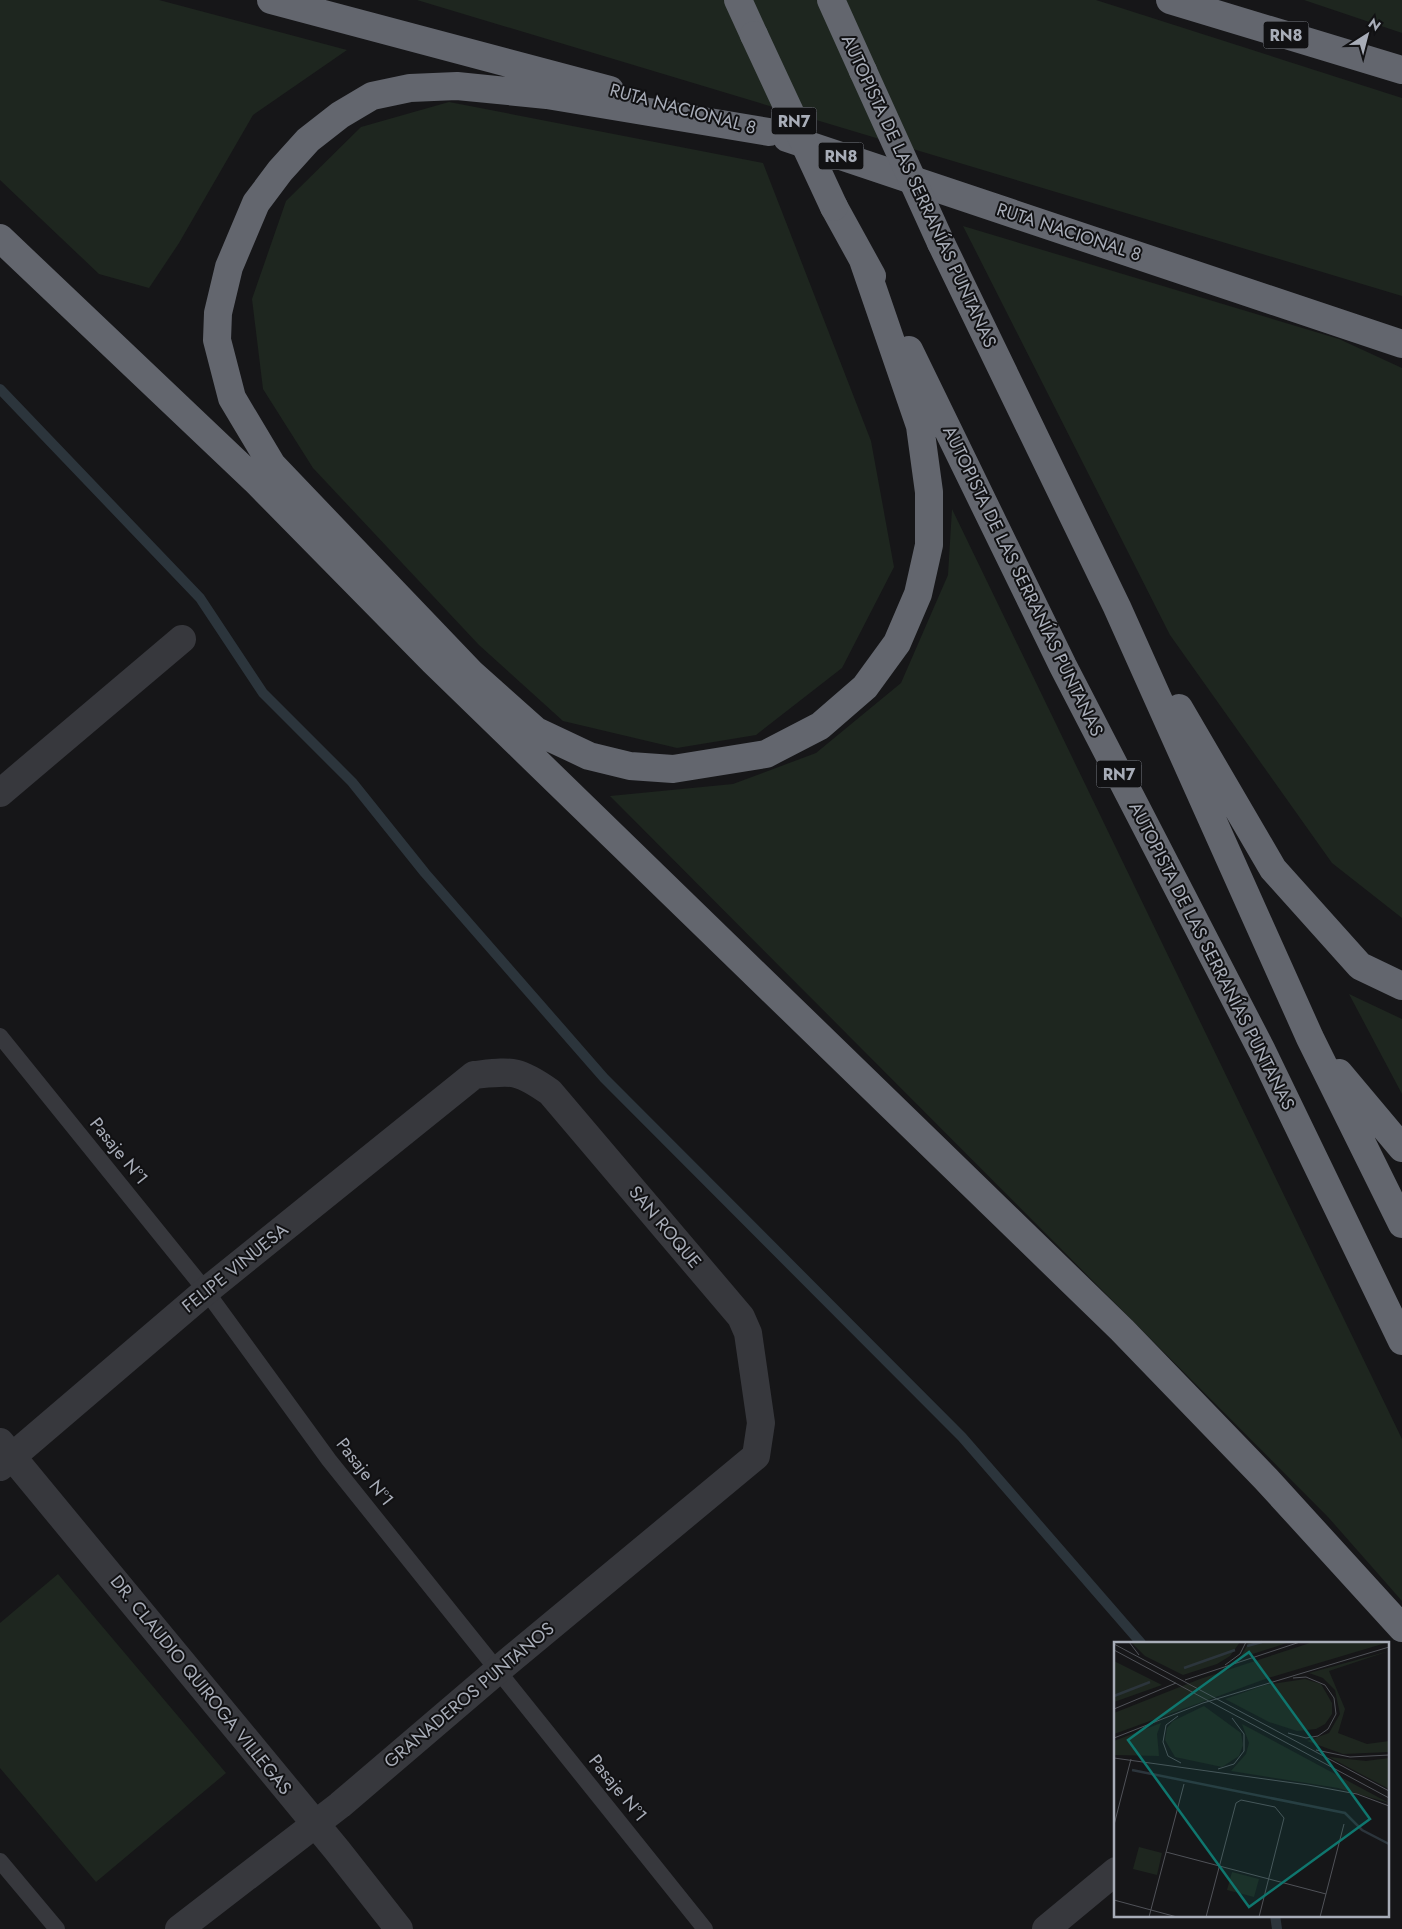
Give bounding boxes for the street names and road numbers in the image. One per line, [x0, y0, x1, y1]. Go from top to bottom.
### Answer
road number: RN8 [1264, 22, 1308, 48]
street label: AUTOPISTA DE LAS SERRANÍAS PUNTANAS [835, 30, 1003, 352]
street label: RUTA NACIONAL 8 [607, 77, 759, 141]
road number: RN7 [772, 108, 816, 134]
road number: RN8 [818, 142, 864, 170]
street label: RUTA NACIONAL 8 [993, 196, 1145, 268]
street label: AUTOPISTA DE LAS SERRANÍAS PUNTANAS [936, 421, 1110, 741]
road number: RN7 [1096, 761, 1142, 788]
street label: AUTOPISTA DE LAS SERRANÍAS PUNTANAS [1123, 797, 1301, 1115]
street label: Pasaje Nº1 [84, 1112, 154, 1190]
street label: SAN ROQUE [623, 1180, 707, 1274]
street label: FELIPE VINUESA [176, 1217, 294, 1319]
street label: Pasaje Nº1 [330, 1432, 400, 1512]
street label: DR. CLAUDIO QUIROGA VILLEGAS [104, 1570, 298, 1801]
street label: GRANADEROS PUNTANOS [378, 1616, 560, 1774]
street label: Pasaje Nº1 [583, 1749, 653, 1827]

